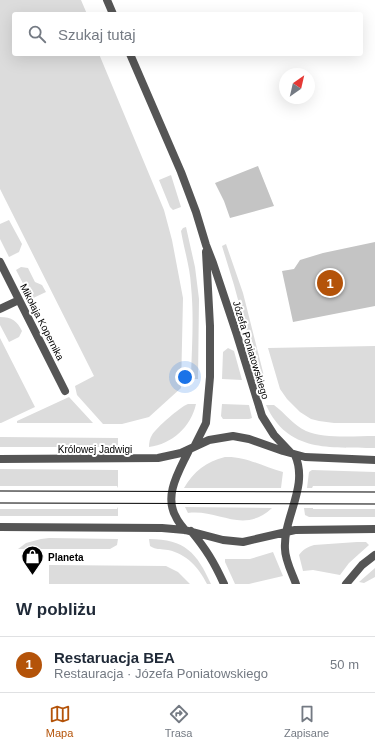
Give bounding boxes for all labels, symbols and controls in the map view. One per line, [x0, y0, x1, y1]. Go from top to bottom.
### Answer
search box [12, 12, 363, 56]
icon: search [26, 23, 48, 45]
text: Szukaj tutaj [58, 26, 136, 43]
north arrow [279, 68, 315, 104]
pin: 1 [317, 268, 343, 298]
street label: Mikołaja Kopernika [18, 282, 66, 363]
street label: Józefa Poniatowskiego [231, 299, 271, 401]
your location [175, 367, 195, 387]
street label: Królowej Jadwigi [58, 444, 132, 455]
shop icon: Planeta [20, 544, 46, 577]
place label: Planeta [48, 552, 84, 563]
text: W pobliżu [16, 600, 96, 619]
text: Restaruacja BEA [54, 649, 175, 666]
text: 1 [25, 657, 33, 672]
text: 50 m [330, 657, 359, 672]
text: Restauracja · Józefa Poniatowskiego [54, 666, 268, 681]
tab: Mapa [46, 703, 73, 739]
tab: Trasa [165, 703, 192, 739]
tab: Zapisane [284, 703, 329, 739]

